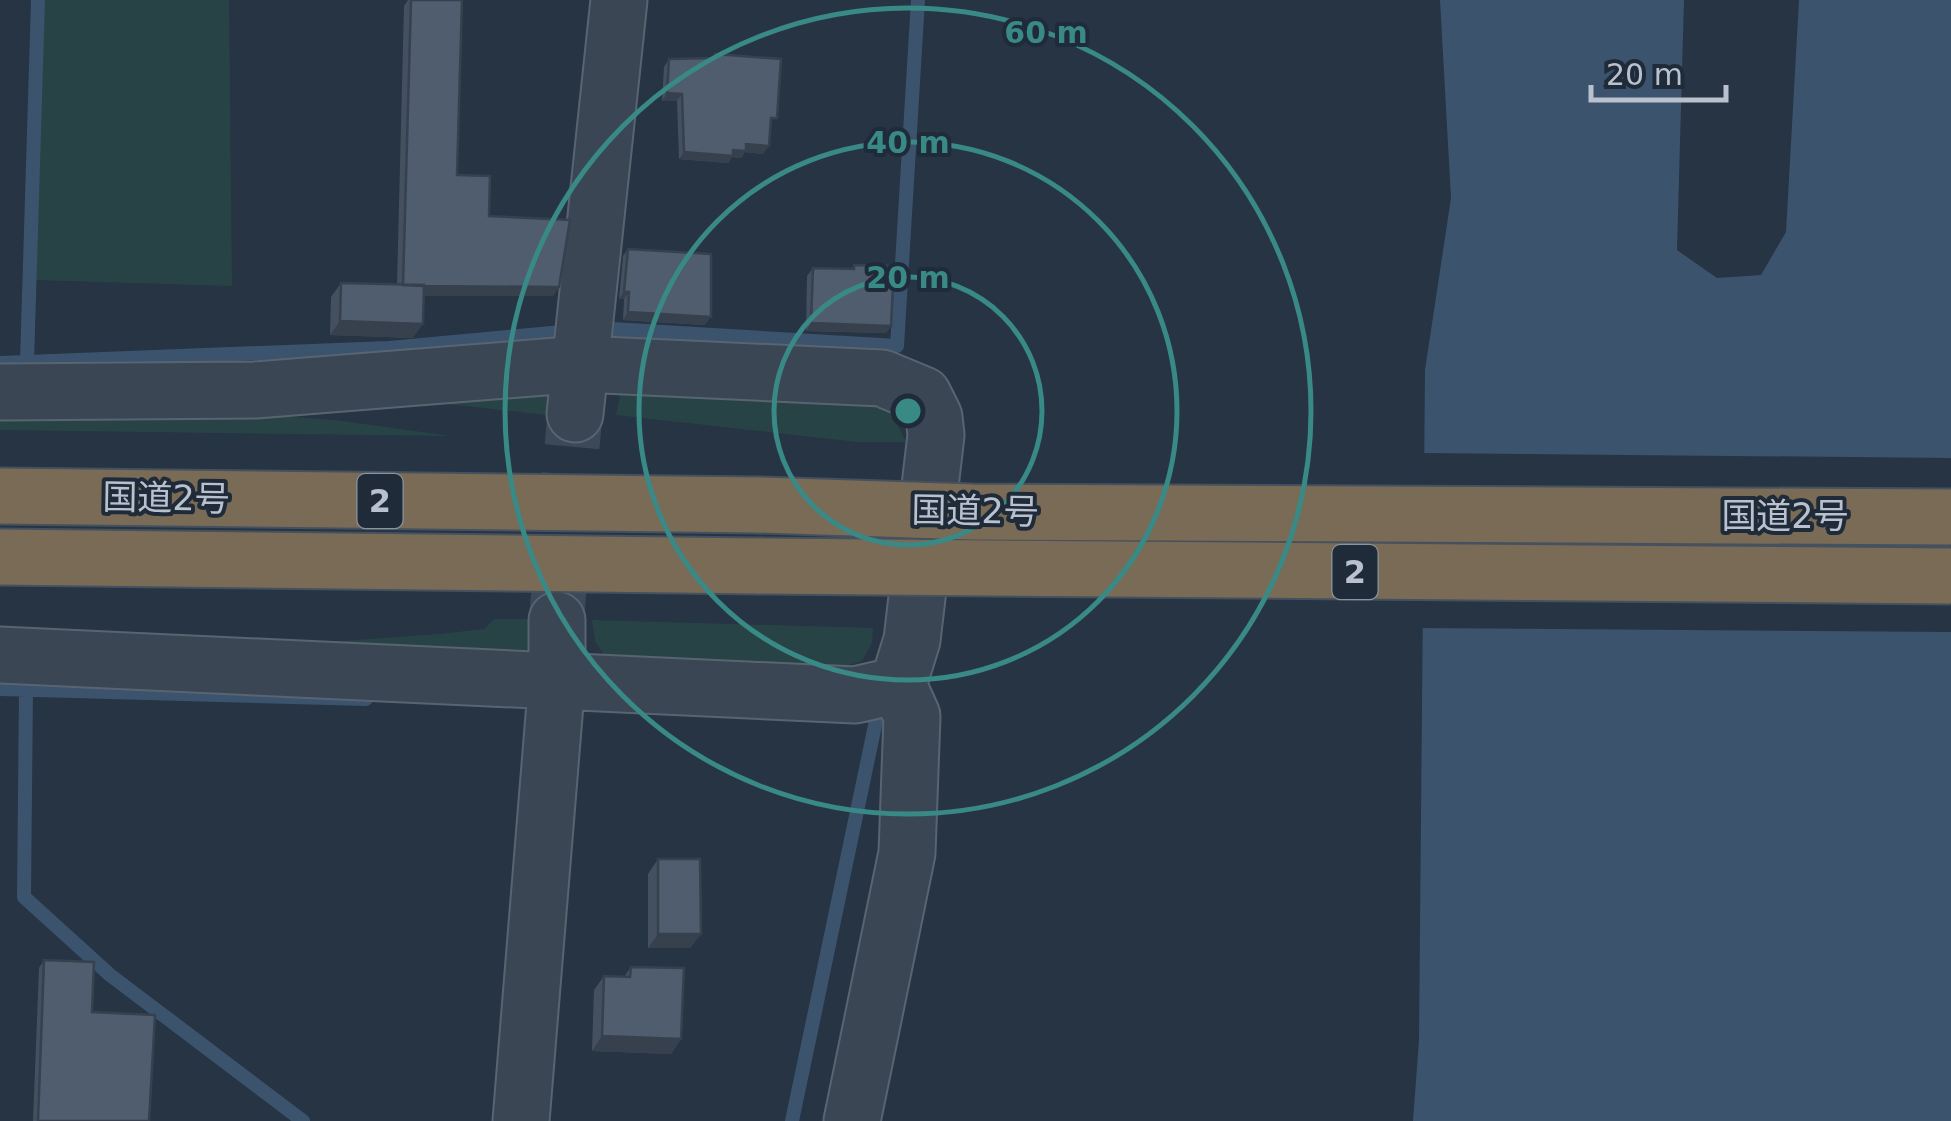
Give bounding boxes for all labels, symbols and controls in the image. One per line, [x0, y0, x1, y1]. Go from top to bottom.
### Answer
text: 60 m [1004, 15, 1088, 50]
scale bar [1591, 40, 1726, 102]
text: 20 m [1606, 57, 1683, 92]
text: 40 m [866, 125, 950, 160]
text: 20 m [866, 260, 950, 295]
centre of rings [890, 393, 926, 429]
road number: 2 [358, 474, 402, 528]
street label: 国道2号 [102, 477, 230, 519]
street label: 国道2号 [911, 490, 1039, 532]
street label: 国道2号 [1721, 496, 1849, 536]
road number: 2 [1332, 545, 1378, 599]

